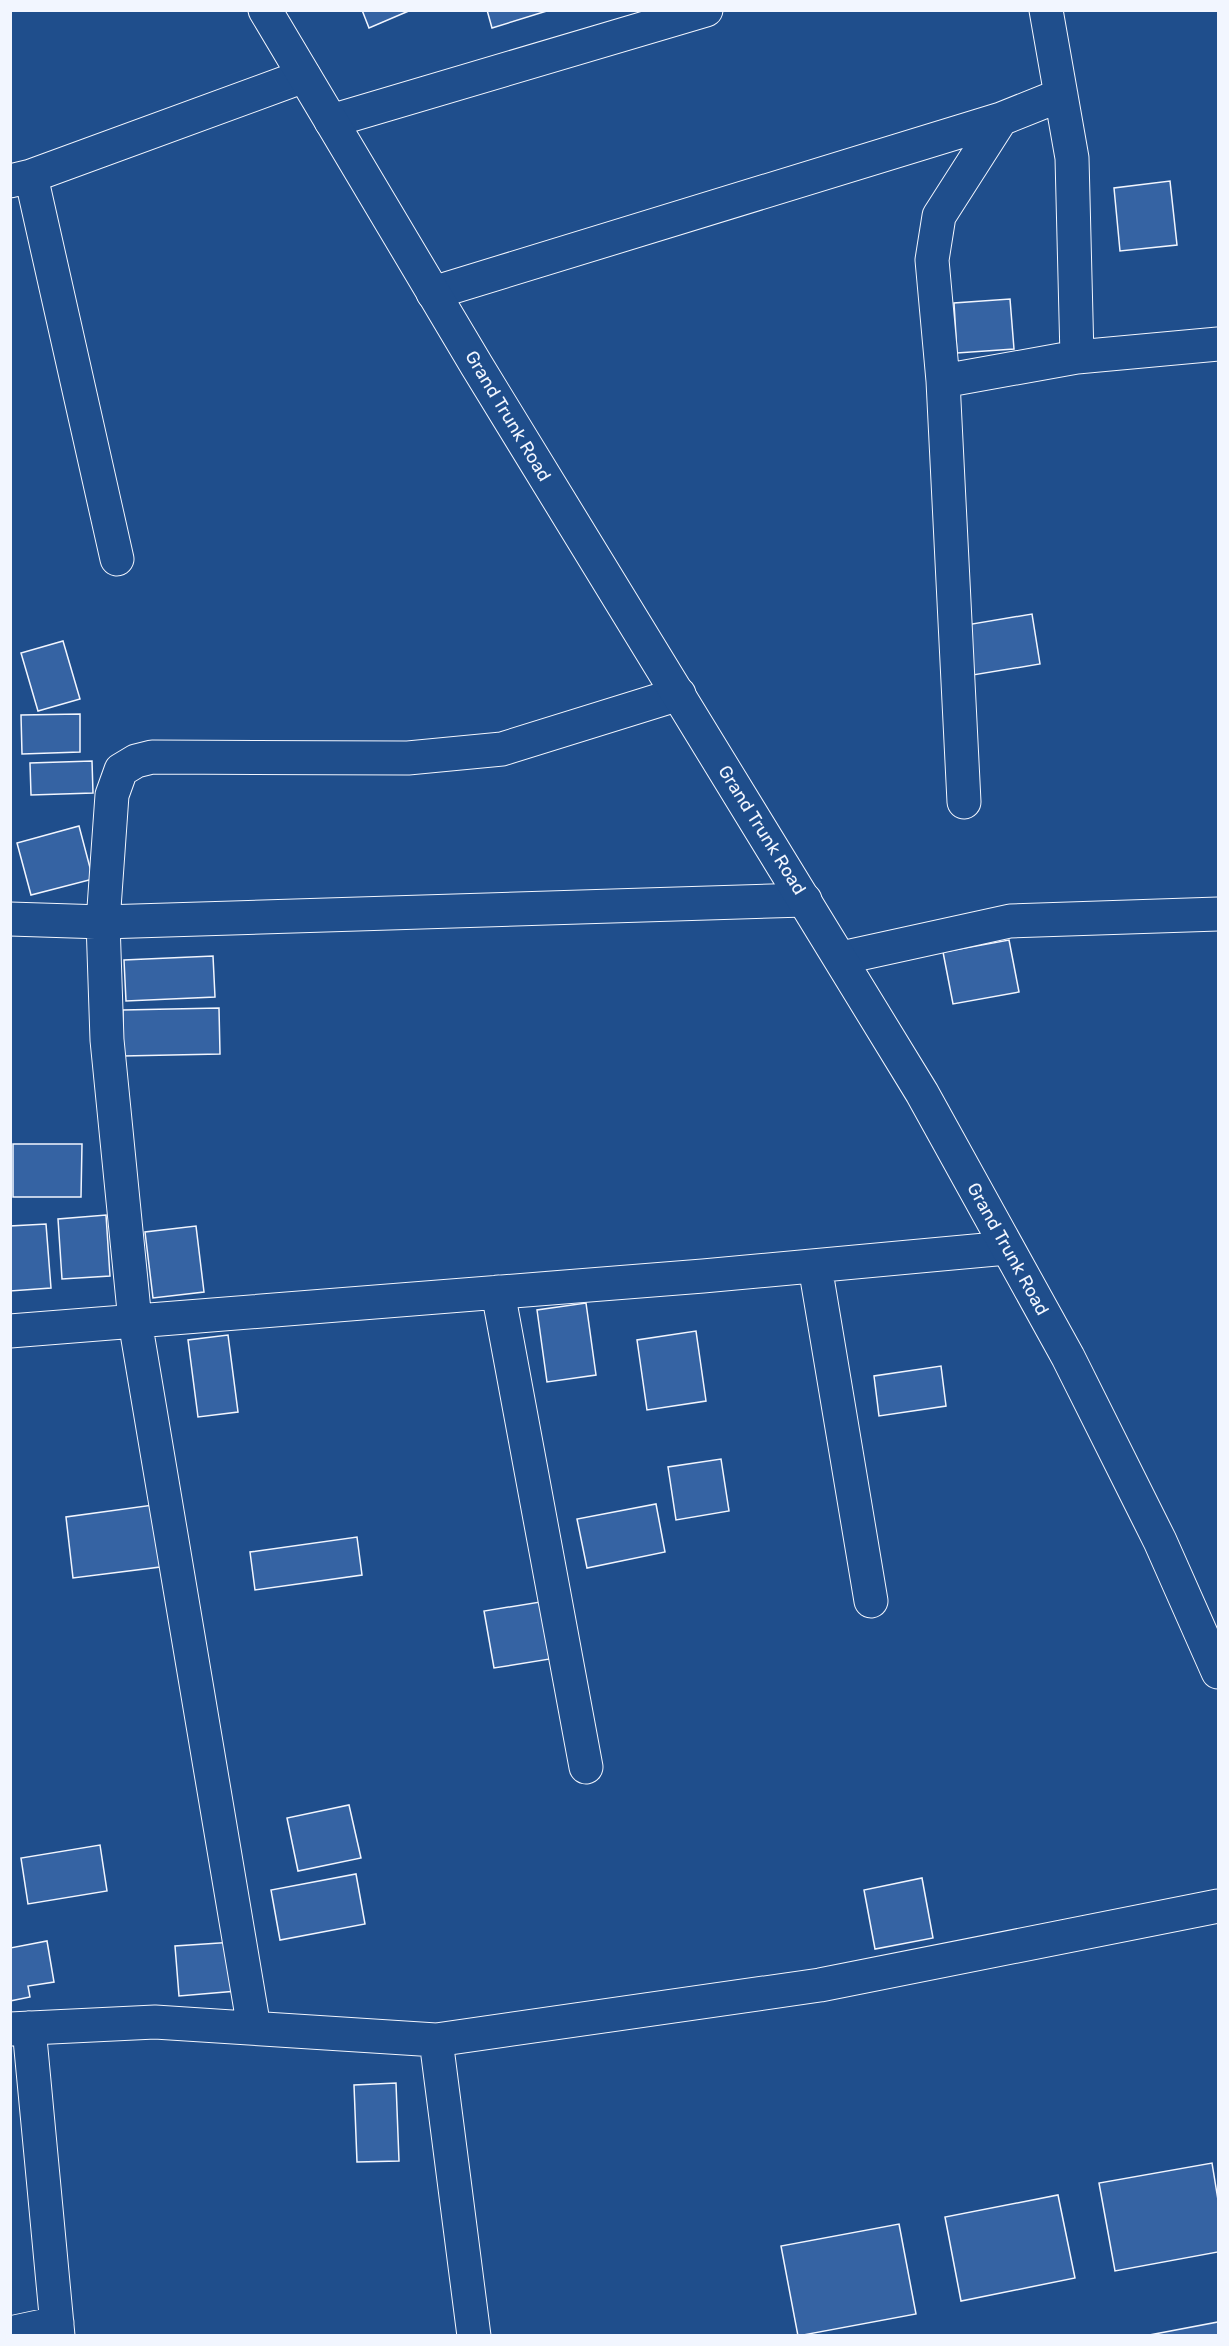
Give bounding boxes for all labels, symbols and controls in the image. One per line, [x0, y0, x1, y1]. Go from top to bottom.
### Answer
street label: Grand Trunk Road [460, 347, 556, 485]
street label: Grand Trunk Road [713, 761, 811, 899]
street label: Grand Trunk Road [962, 1179, 1054, 1319]

